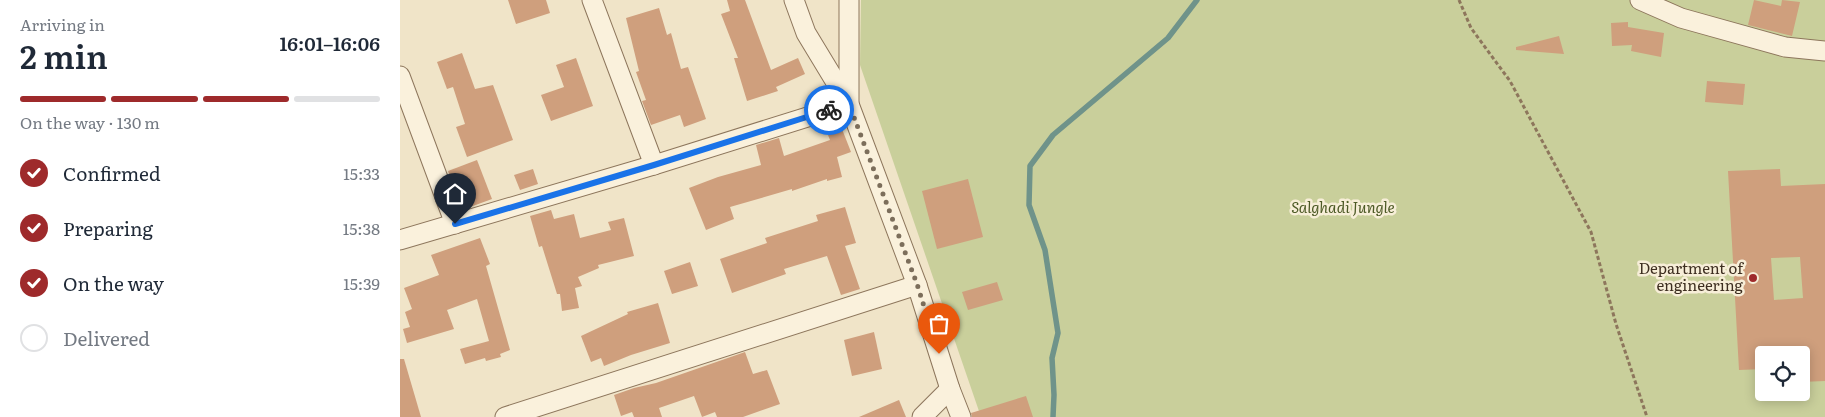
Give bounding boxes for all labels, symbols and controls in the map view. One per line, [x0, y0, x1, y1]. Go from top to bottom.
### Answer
text: Arriving in [20, 12, 105, 36]
text: 16:01–16:06 [279, 29, 380, 57]
text: 2 min [20, 31, 108, 79]
courier [804, 85, 854, 135]
icon: bike [815, 96, 843, 124]
text: On the way · 130 m [20, 110, 160, 134]
icon: check [20, 159, 48, 187]
text: Confirmed [63, 159, 161, 187]
text: 15:33 [343, 161, 380, 185]
pin [434, 173, 476, 224]
icon: home [441, 180, 469, 208]
park label: Salghadi Jungle [1291, 195, 1395, 218]
icon: check [20, 214, 48, 242]
text: Preparing [63, 214, 153, 242]
text: 15:38 [343, 216, 380, 240]
place label: Department of engineering [1639, 256, 1744, 296]
icon: check [20, 269, 48, 297]
text: On the way [63, 269, 164, 297]
text: 15:39 [343, 271, 380, 295]
marker: Department of engineering [1747, 272, 1759, 284]
pin [918, 303, 960, 354]
icon: bag [925, 310, 953, 338]
text: Delivered [63, 324, 150, 352]
map controls [1755, 346, 1810, 401]
button: locate [1755, 346, 1810, 401]

